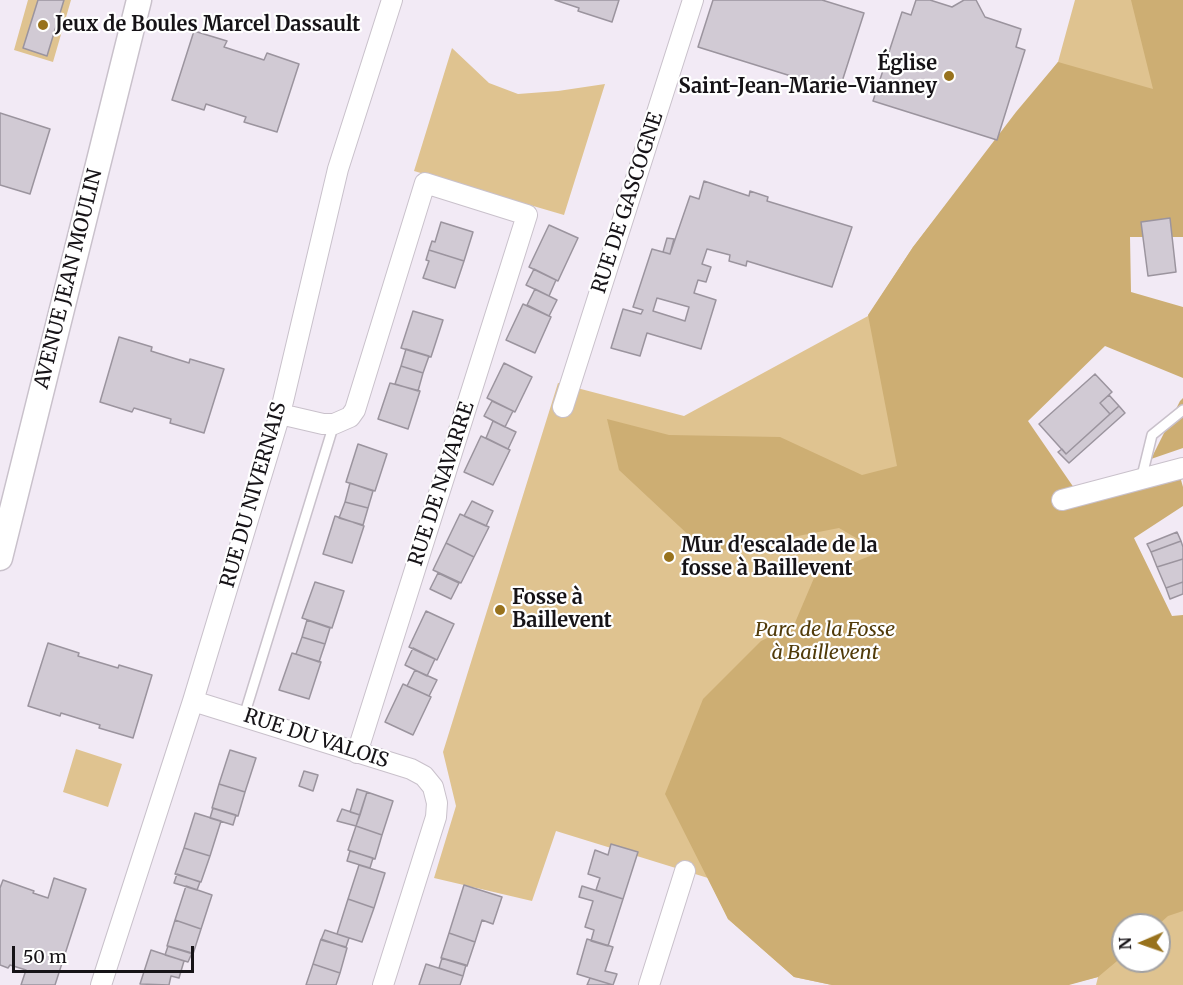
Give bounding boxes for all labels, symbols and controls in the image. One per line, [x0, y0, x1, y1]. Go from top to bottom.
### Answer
place label: Jeux de Boules Marcel Dassault [55, 13, 360, 37]
marker: Jeux de Boules Marcel Dassault [36, 18, 50, 32]
place label: Église Saint-Jean-Marie-Vianney [679, 52, 937, 99]
marker: Église Saint-Jean-Marie-Vianney [942, 69, 956, 83]
street label: RUE DE GASCOGNE [587, 109, 669, 297]
street label: AVENUE JEAN MOULIN [30, 167, 108, 391]
street label: RUE DU NIVERNAIS [216, 399, 292, 591]
street label: RUE DE NAVARRE [404, 399, 480, 569]
place label: Mur d'escalade de la fosse à Baillevent [681, 534, 878, 581]
marker: Mur d'escalade de la fosse à Baillevent [662, 550, 676, 564]
place label: Fosse à Baillevent [512, 586, 612, 633]
marker: Fosse à Baillevent [493, 603, 507, 617]
park label: Parc de la Fosse à Baillevent [755, 618, 895, 665]
street label: RUE DU VALOIS [241, 704, 391, 774]
north arrow [1111, 913, 1171, 973]
scale bar [15, 934, 196, 972]
text: N [1115, 937, 1135, 950]
text: 50 m [23, 945, 67, 968]

